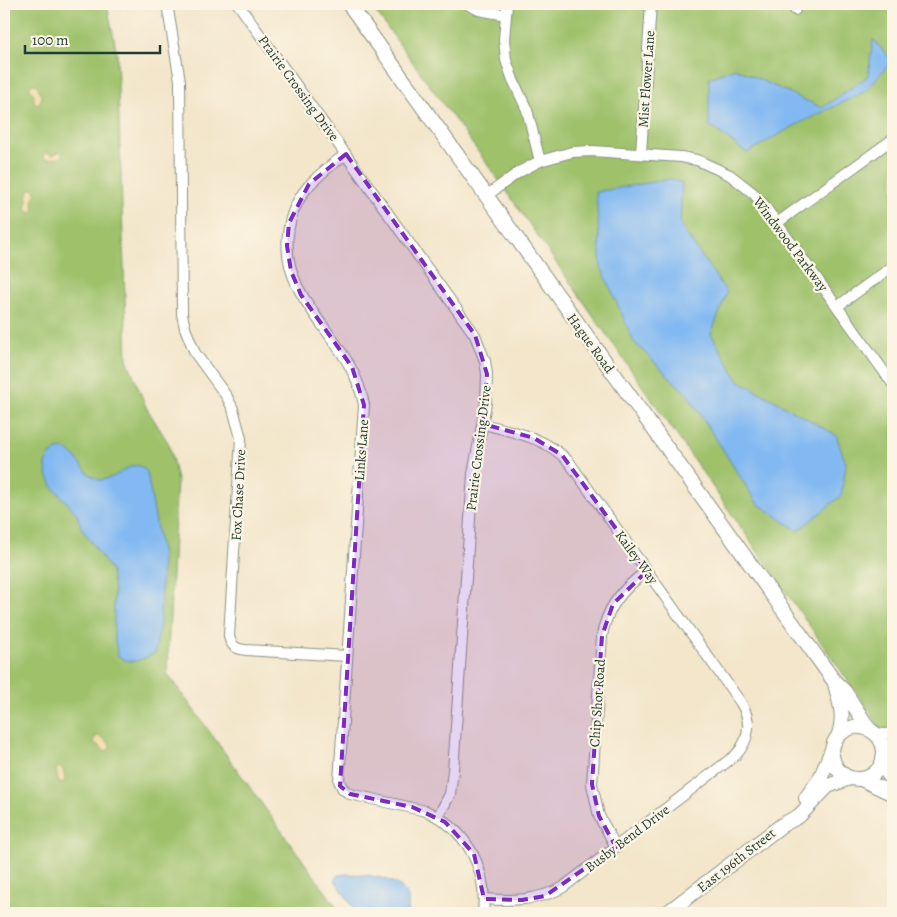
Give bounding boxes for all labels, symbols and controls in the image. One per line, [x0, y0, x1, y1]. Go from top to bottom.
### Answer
scale bar [25, 22, 160, 54]
text: 100 m [32, 30, 69, 50]
street label: Mist Flower Lane [634, 30, 659, 128]
street label: Prairie Crossing Drive [254, 32, 343, 145]
street label: Windwood Parkway [748, 192, 833, 296]
street label: Hague Road [562, 310, 619, 377]
street label: Prairie Crossing Drive [461, 384, 496, 512]
street label: Links Lane [350, 419, 373, 481]
street label: Fox Chase Drive [227, 449, 250, 541]
street label: Kailey Way [611, 527, 663, 589]
street label: Chip Shot Road [585, 658, 610, 748]
street label: Busby Bend Drive [581, 800, 673, 876]
street label: East 196th Street [693, 824, 780, 897]

